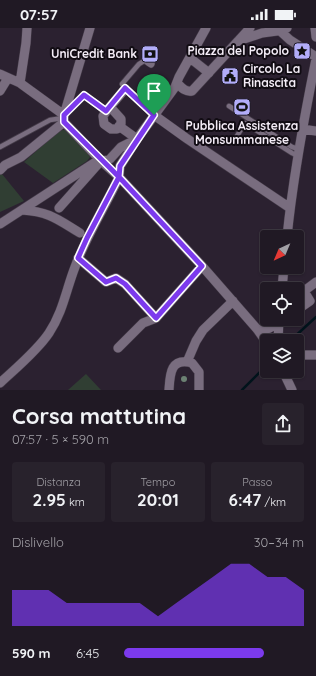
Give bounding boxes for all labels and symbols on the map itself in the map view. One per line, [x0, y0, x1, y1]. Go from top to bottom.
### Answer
place icon: Piazza del Popolo [292, 41, 312, 61]
place label: Piazza del Popolo [187, 43, 290, 58]
bank icon: UniCredit Bank [140, 44, 160, 64]
place label: UniCredit Bank [51, 46, 137, 61]
place label: Circolo La Rinascita [243, 61, 300, 90]
public building icon: Circolo La Rinascita [220, 66, 240, 86]
pin [137, 74, 171, 115]
sports icon: Pubblica Assistenza Monsummanese [232, 97, 252, 117]
place label: Pubblica Assistenza Monsummanese [186, 118, 298, 147]
north arrow [260, 230, 304, 274]

